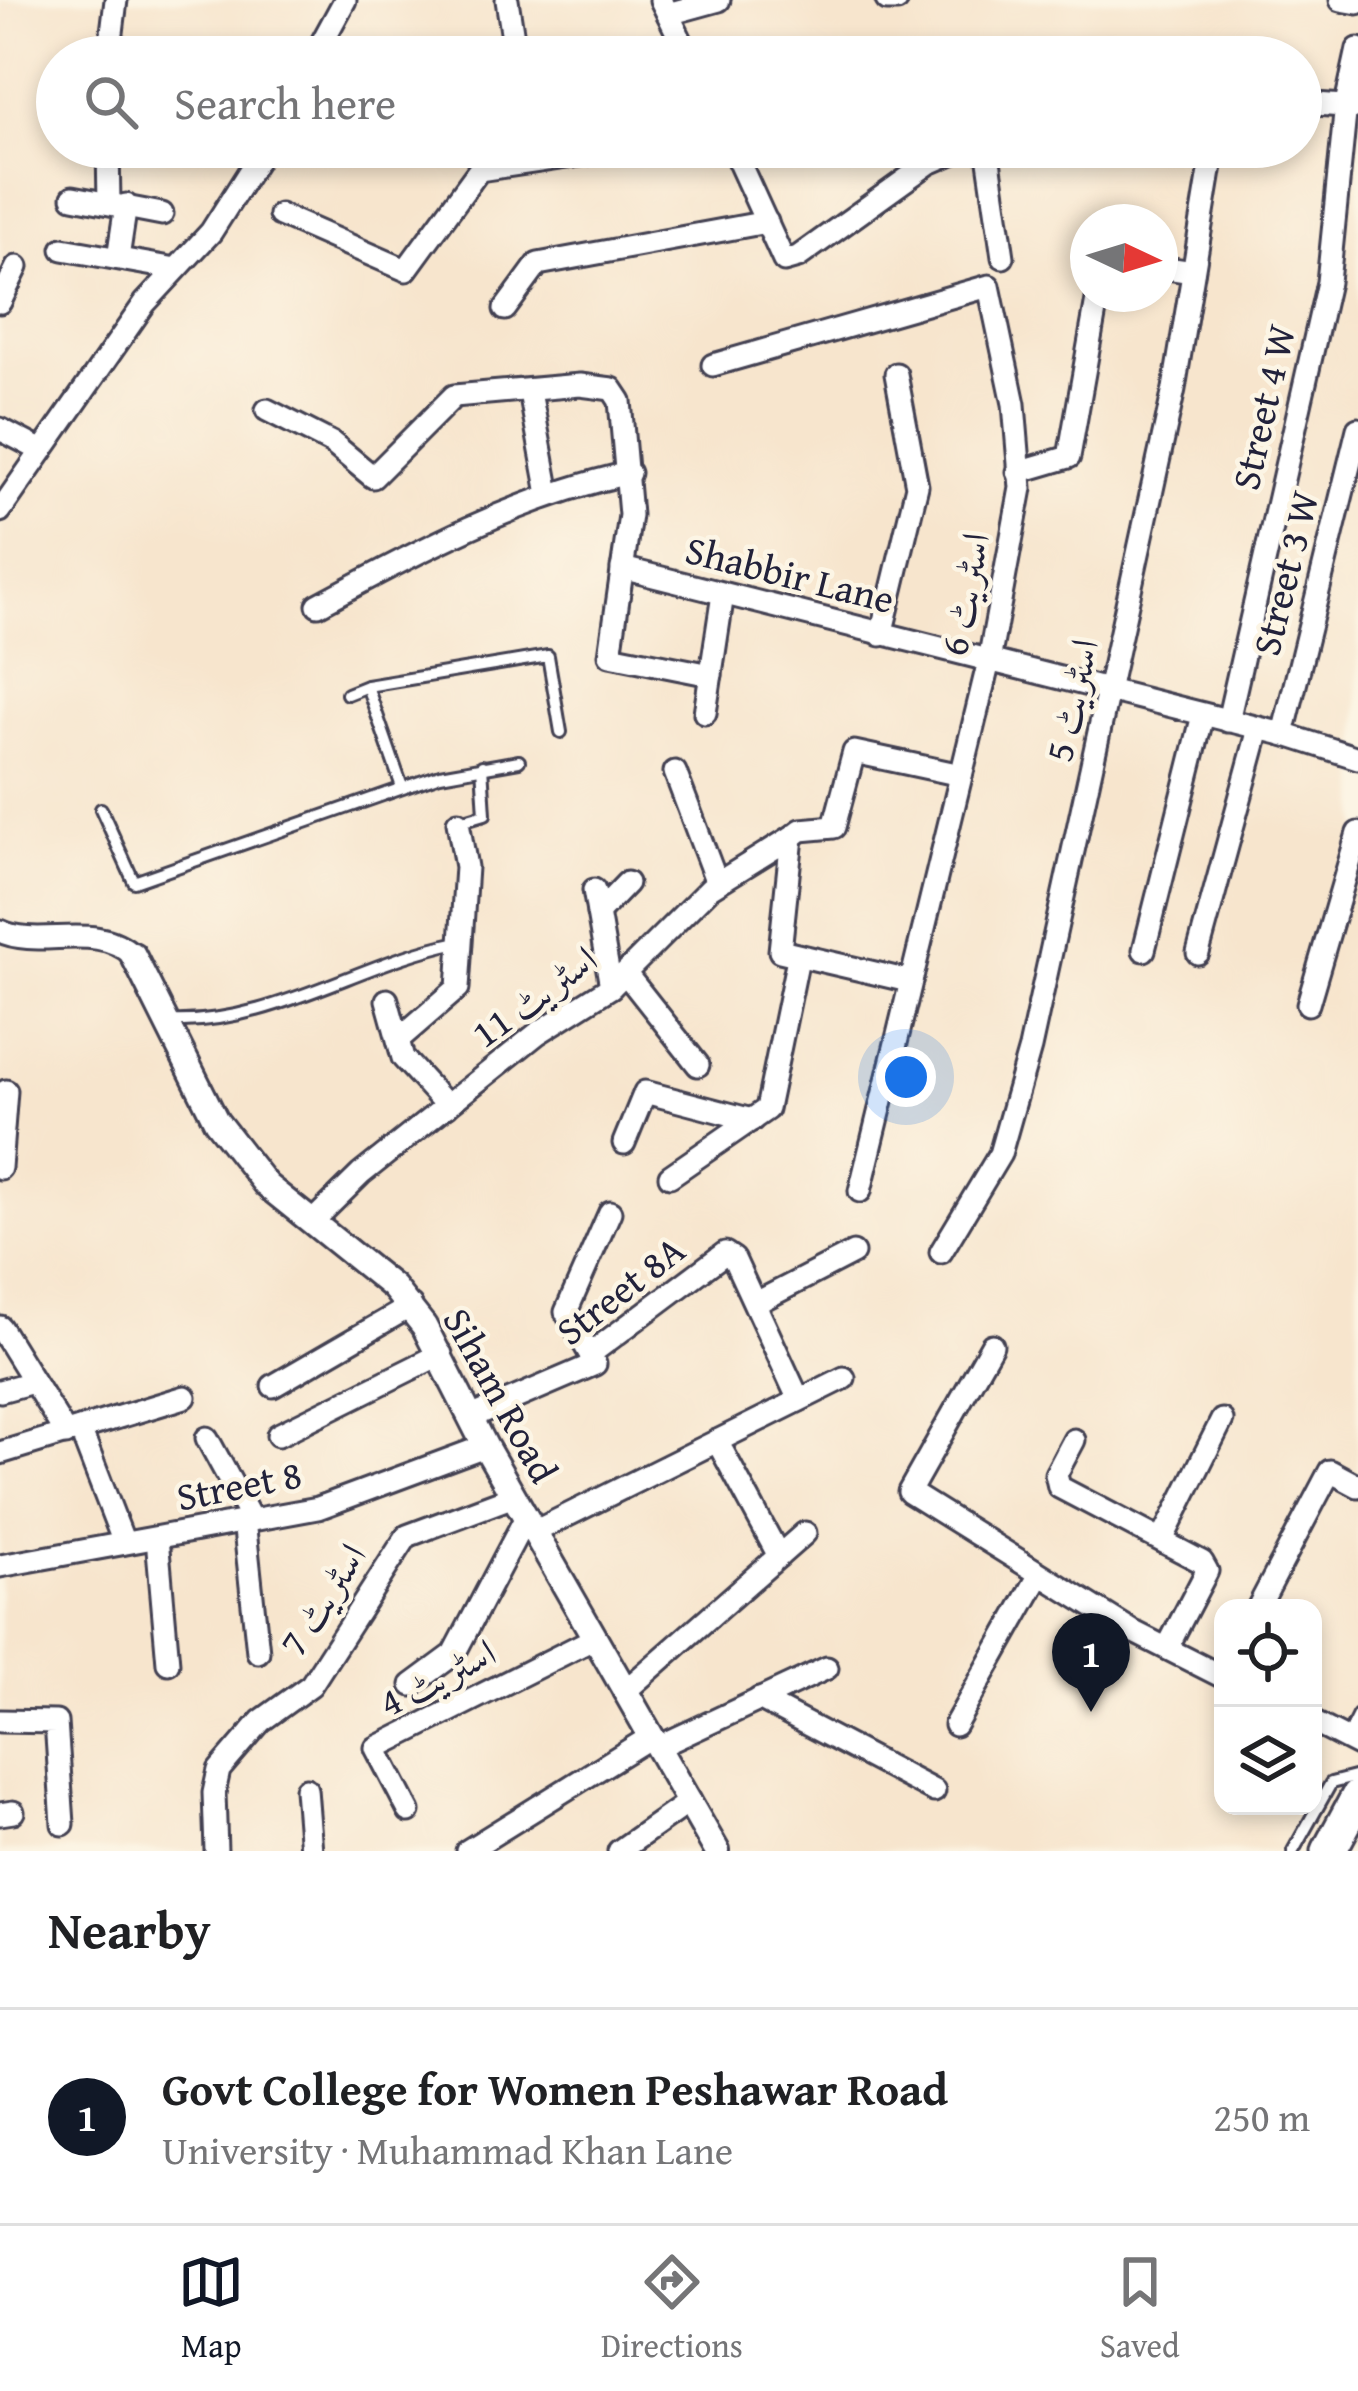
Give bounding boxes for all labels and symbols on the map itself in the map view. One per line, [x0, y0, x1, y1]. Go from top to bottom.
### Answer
north arrow [1070, 204, 1178, 312]
street label: Street 4 W [1216, 319, 1309, 495]
street label: Street 3 W [1237, 485, 1332, 661]
street label: Shabbir Lane [680, 520, 900, 627]
street label: اسٹریٹ 6 [924, 527, 1003, 660]
street label: اسٹریٹ 5 [1029, 633, 1112, 767]
street label: اسٹریٹ 11 [459, 931, 608, 1061]
your location [876, 1047, 936, 1107]
street label: Street 8A [543, 1221, 696, 1358]
street label: Siham Road [430, 1297, 573, 1493]
street label: Street 8 [172, 1445, 306, 1525]
street label: اسٹریٹ 7 [264, 1531, 379, 1666]
pin: 1 [1052, 1613, 1130, 1712]
street label: اسٹریٹ 4 [368, 1623, 505, 1730]

